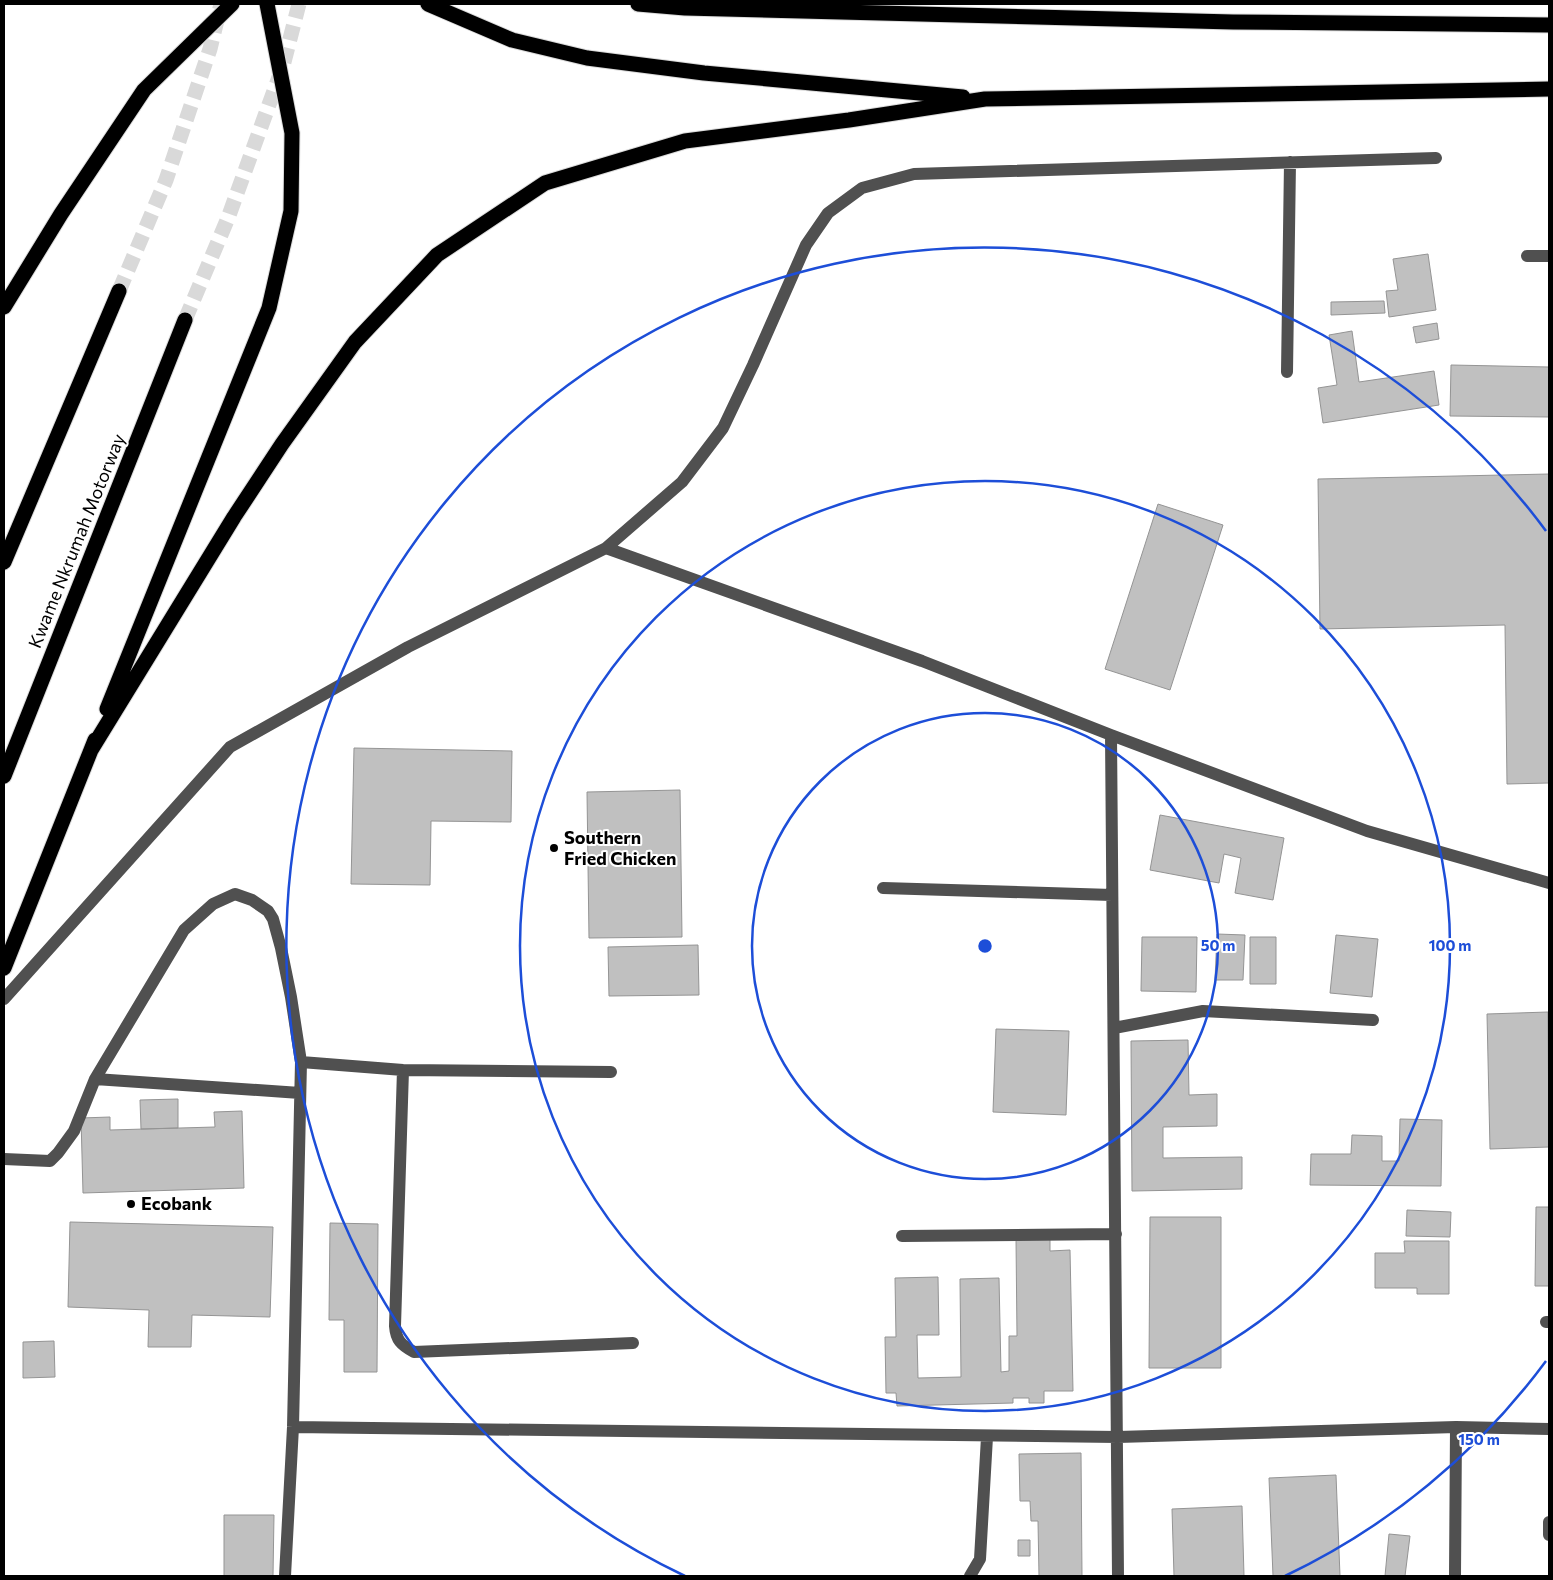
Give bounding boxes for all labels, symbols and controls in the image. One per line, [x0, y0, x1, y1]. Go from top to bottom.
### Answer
street label: Kwame Nkrumah Motorway [23, 430, 129, 651]
place label: Southern Fried Chicken [564, 826, 676, 869]
marker: Southern Fried Chicken [548, 842, 560, 854]
text: 50 m [1201, 936, 1235, 954]
text: 100 m [1429, 936, 1471, 954]
centre of rings [976, 937, 994, 955]
place label: Ecobank [141, 1192, 213, 1214]
marker: Ecobank [125, 1198, 137, 1210]
text: 150 m [1458, 1430, 1500, 1448]

